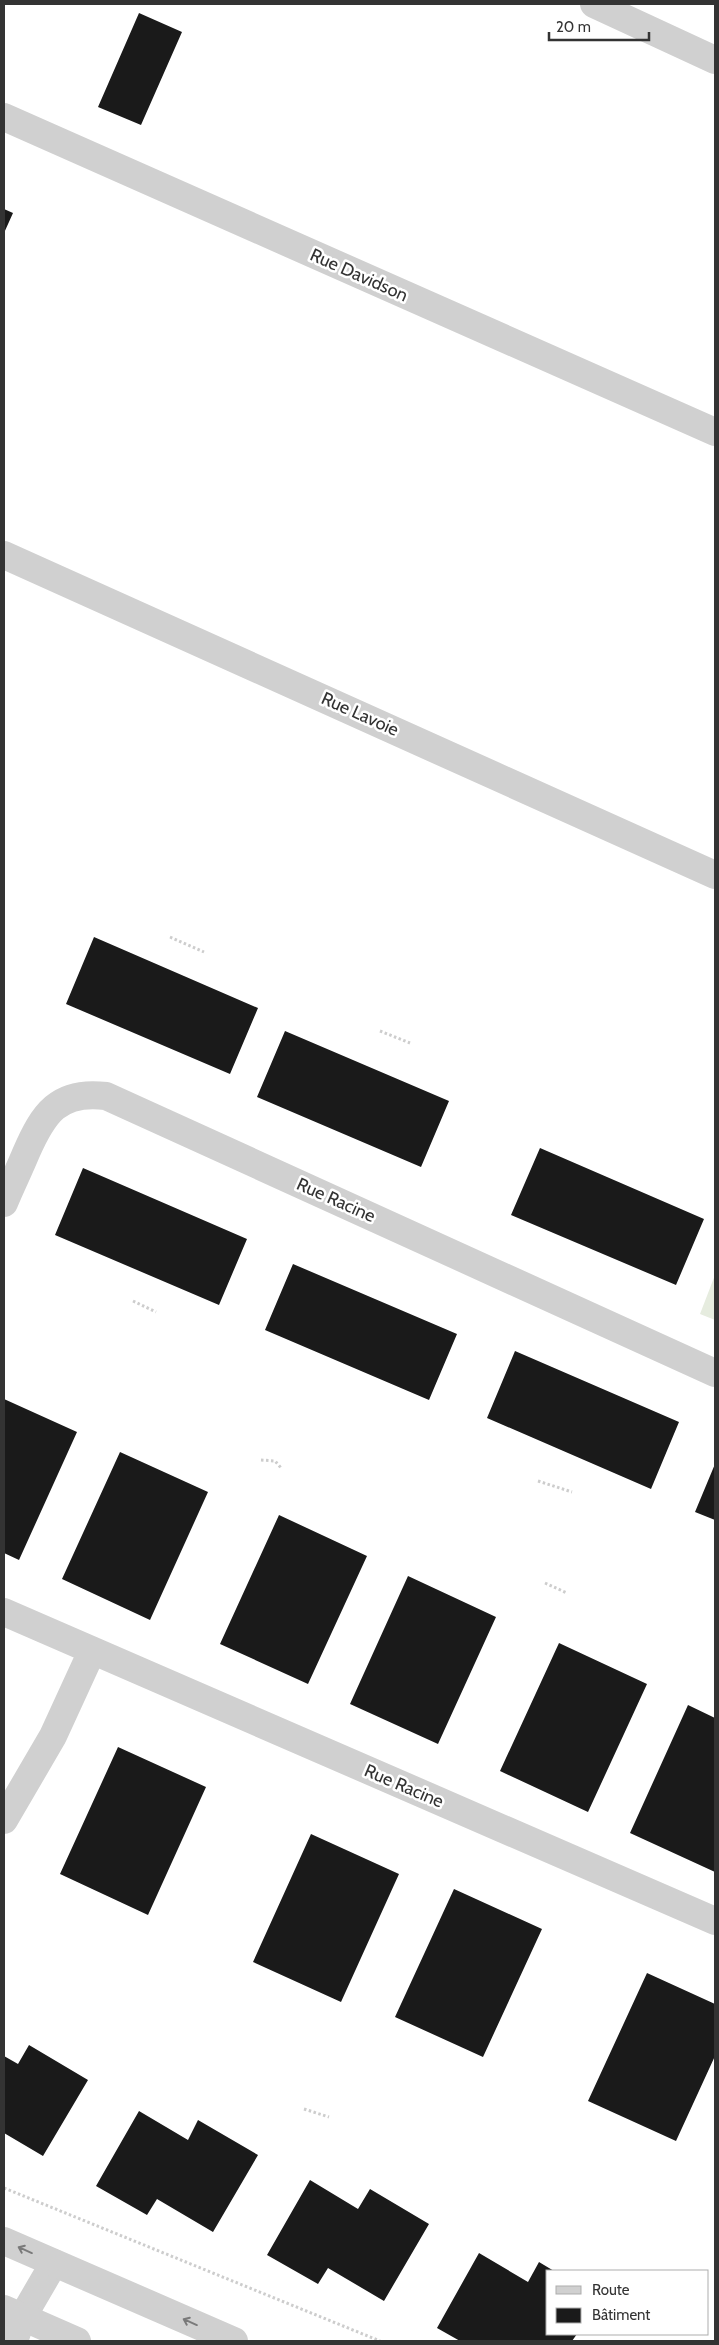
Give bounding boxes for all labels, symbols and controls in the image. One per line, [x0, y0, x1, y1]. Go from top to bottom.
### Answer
scale bar [549, 10, 649, 42]
text: 20 m [556, 18, 591, 36]
street label: Rue Davidson [307, 244, 411, 306]
street label: Rue Lavoie [318, 687, 402, 741]
street label: Rue Racine [293, 1173, 379, 1227]
street label: Rue Racine [361, 1759, 447, 1813]
one-way arrow [18, 2244, 33, 2254]
legend [546, 2270, 709, 2335]
text: Route [592, 2281, 630, 2299]
text: Bâtiment [592, 2306, 650, 2324]
one-way arrow [183, 2316, 198, 2326]

